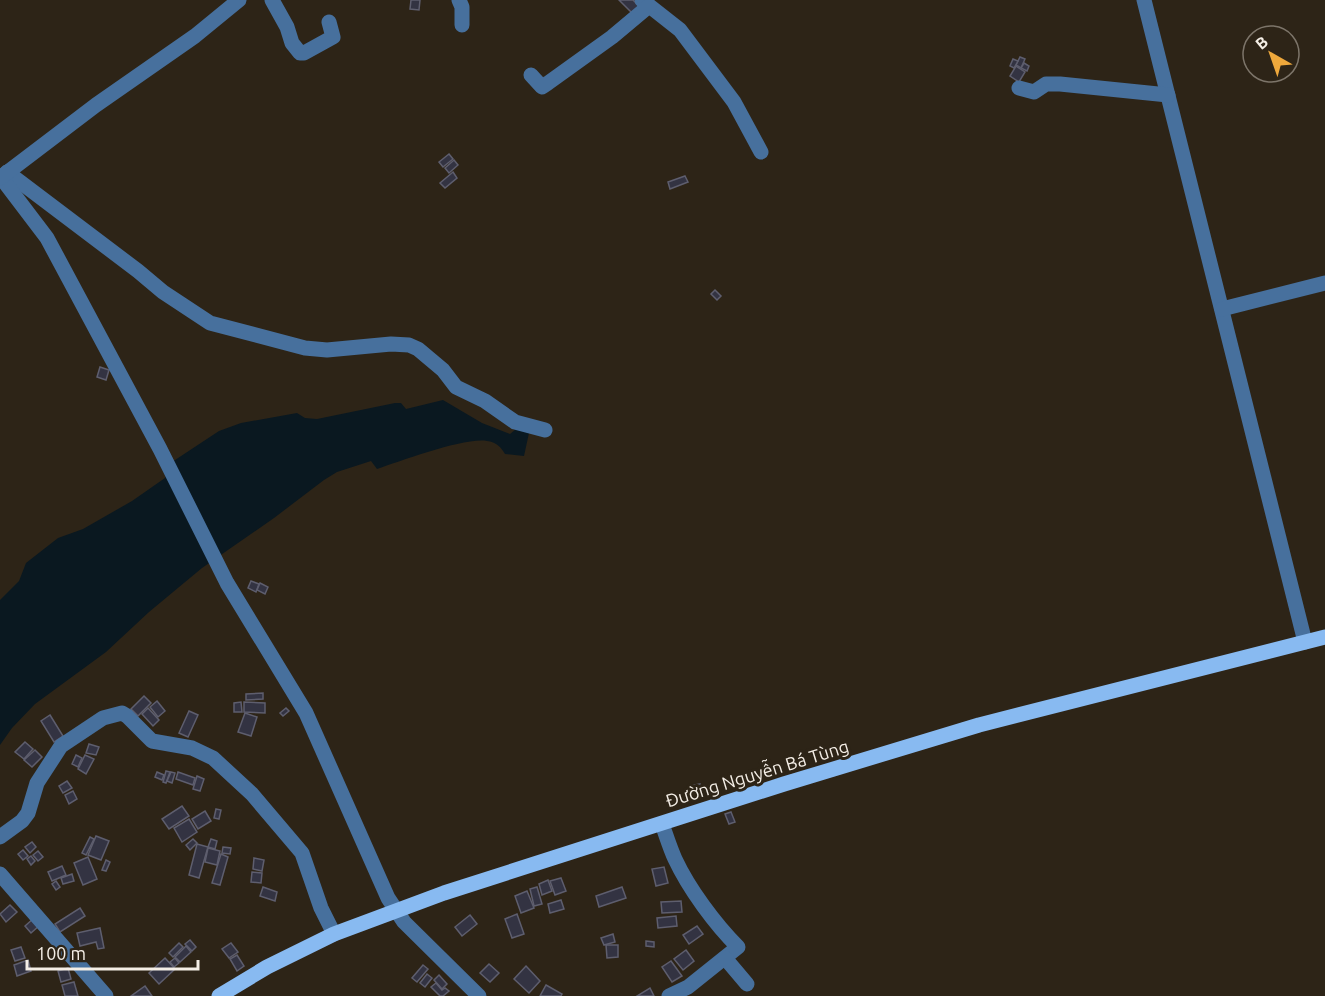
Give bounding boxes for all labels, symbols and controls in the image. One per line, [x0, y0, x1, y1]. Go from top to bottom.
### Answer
north arrow [1241, 24, 1301, 84]
text: B [1252, 32, 1271, 53]
street label: Đường Nguyễn Bá Tùng [662, 733, 851, 810]
scale bar [27, 933, 198, 971]
text: 100 m [36, 943, 86, 963]

